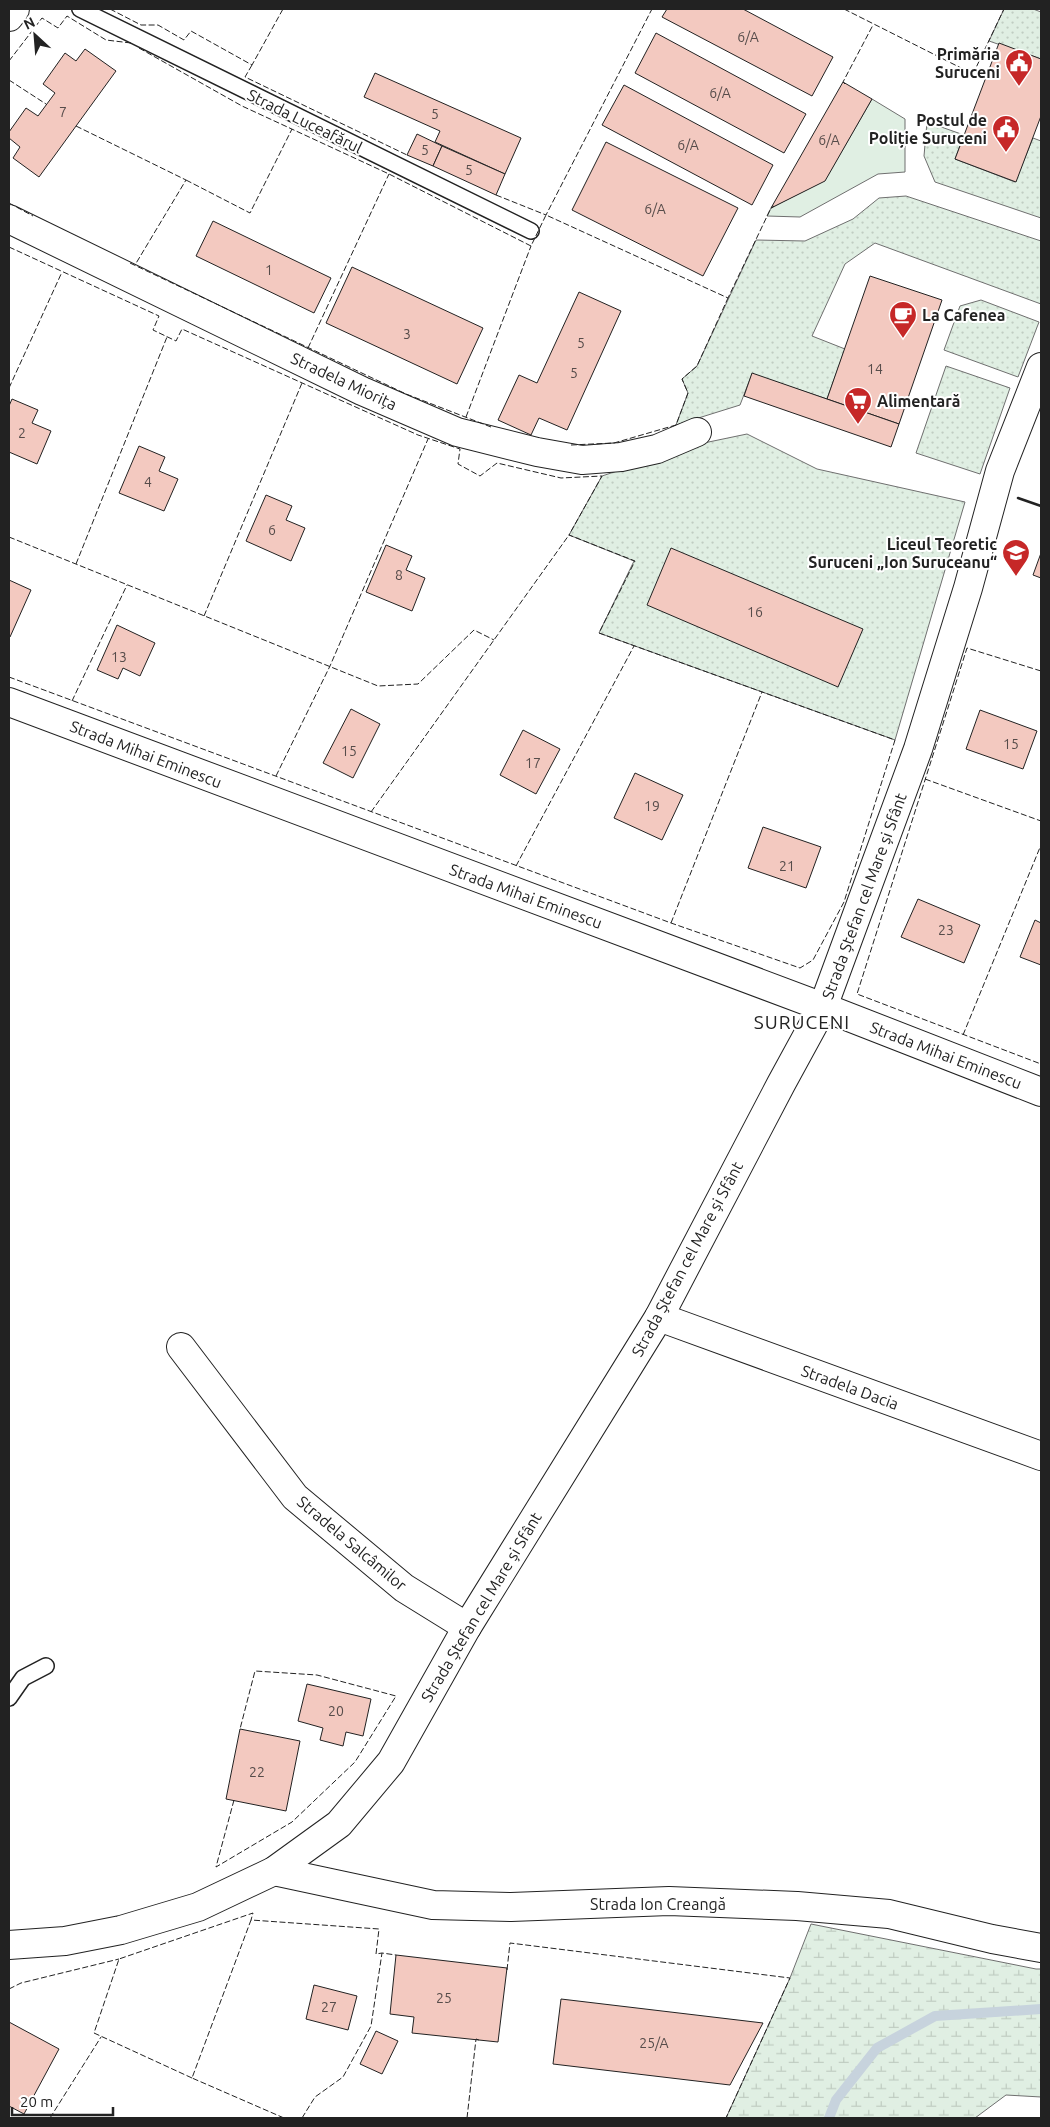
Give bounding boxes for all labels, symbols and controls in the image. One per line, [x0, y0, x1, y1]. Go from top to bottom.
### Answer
north arrow [10, 10, 60, 60]
text: N [21, 14, 38, 33]
house number: 6/A [737, 29, 759, 45]
place label: Primăria Suruceni [935, 45, 1000, 81]
public building icon: Primăria Suruceni [1004, 48, 1034, 87]
street label: Strada Luceafărul [245, 85, 365, 157]
house number: 6/A [709, 85, 731, 101]
house number: 7 [59, 104, 67, 120]
house number: 5 [431, 106, 439, 122]
place label: Postul de Poliție Suruceni [869, 111, 987, 148]
public building icon: Postul de Poliție Suruceni [991, 114, 1021, 153]
house number: 6/A [818, 132, 840, 148]
house number: 6/A [677, 137, 699, 153]
house number: 5 [421, 142, 429, 158]
house number: 5 [465, 162, 473, 178]
house number: 6/A [644, 201, 666, 217]
house number: 1 [265, 262, 273, 278]
cafe icon: La Cafenea [888, 300, 918, 339]
place label: La Cafenea [922, 306, 1005, 324]
house number: 3 [403, 326, 411, 342]
house number: 5 [577, 335, 585, 351]
street label: Stradela Miorița [288, 349, 400, 413]
house number: 14 [867, 361, 883, 377]
house number: 5 [570, 365, 578, 381]
supermarket icon: Alimentară [843, 386, 873, 425]
place label: Alimentară [877, 392, 960, 410]
house number: 2 [18, 425, 26, 441]
house number: 4 [144, 474, 152, 490]
house number: 6 [268, 522, 276, 538]
place label: Liceul Teoretic Suruceni „Ion Suruceanu“ [808, 535, 997, 571]
school or university icon: Liceul Teoretic Suruceni „Ion Suruceanu“ [1001, 538, 1031, 577]
house number: 8 [395, 567, 403, 583]
house number: 16 [747, 604, 763, 620]
house number: 13 [111, 649, 127, 665]
street label: Strada Mihai Eminescu [68, 717, 224, 791]
house number: 15 [1003, 736, 1019, 752]
house number: 15 [341, 743, 357, 759]
house number: 17 [525, 755, 541, 771]
street label: Strada Ștefan cel Mare și Sfânt [818, 790, 910, 1002]
house number: 19 [644, 798, 660, 814]
house number: 21 [779, 858, 795, 874]
street label: Strada Mihai Eminescu [447, 860, 605, 932]
house number: 23 [938, 922, 954, 938]
district label: SURUCENI [754, 1011, 850, 1033]
street label: Strada Mihai Eminescu [868, 1018, 1024, 1092]
street label: Strada Ștefan cel Mare și Sfânt [628, 1158, 746, 1360]
street label: Stradela Dacia [799, 1361, 901, 1413]
street label: Stradela Salcâmilor [294, 1492, 410, 1594]
street label: Strada Ștefan cel Mare și Sfânt [417, 1508, 545, 1705]
house number: 20 [328, 1703, 344, 1719]
house number: 22 [249, 1764, 265, 1780]
street label: Strada Ion Creangă [590, 1895, 726, 1913]
house number: 25 [436, 1990, 452, 2006]
house number: 27 [321, 1999, 337, 2015]
house number: 25/A [639, 2035, 669, 2051]
scale bar [12, 2084, 114, 2116]
text: 20 m [20, 2093, 53, 2110]

